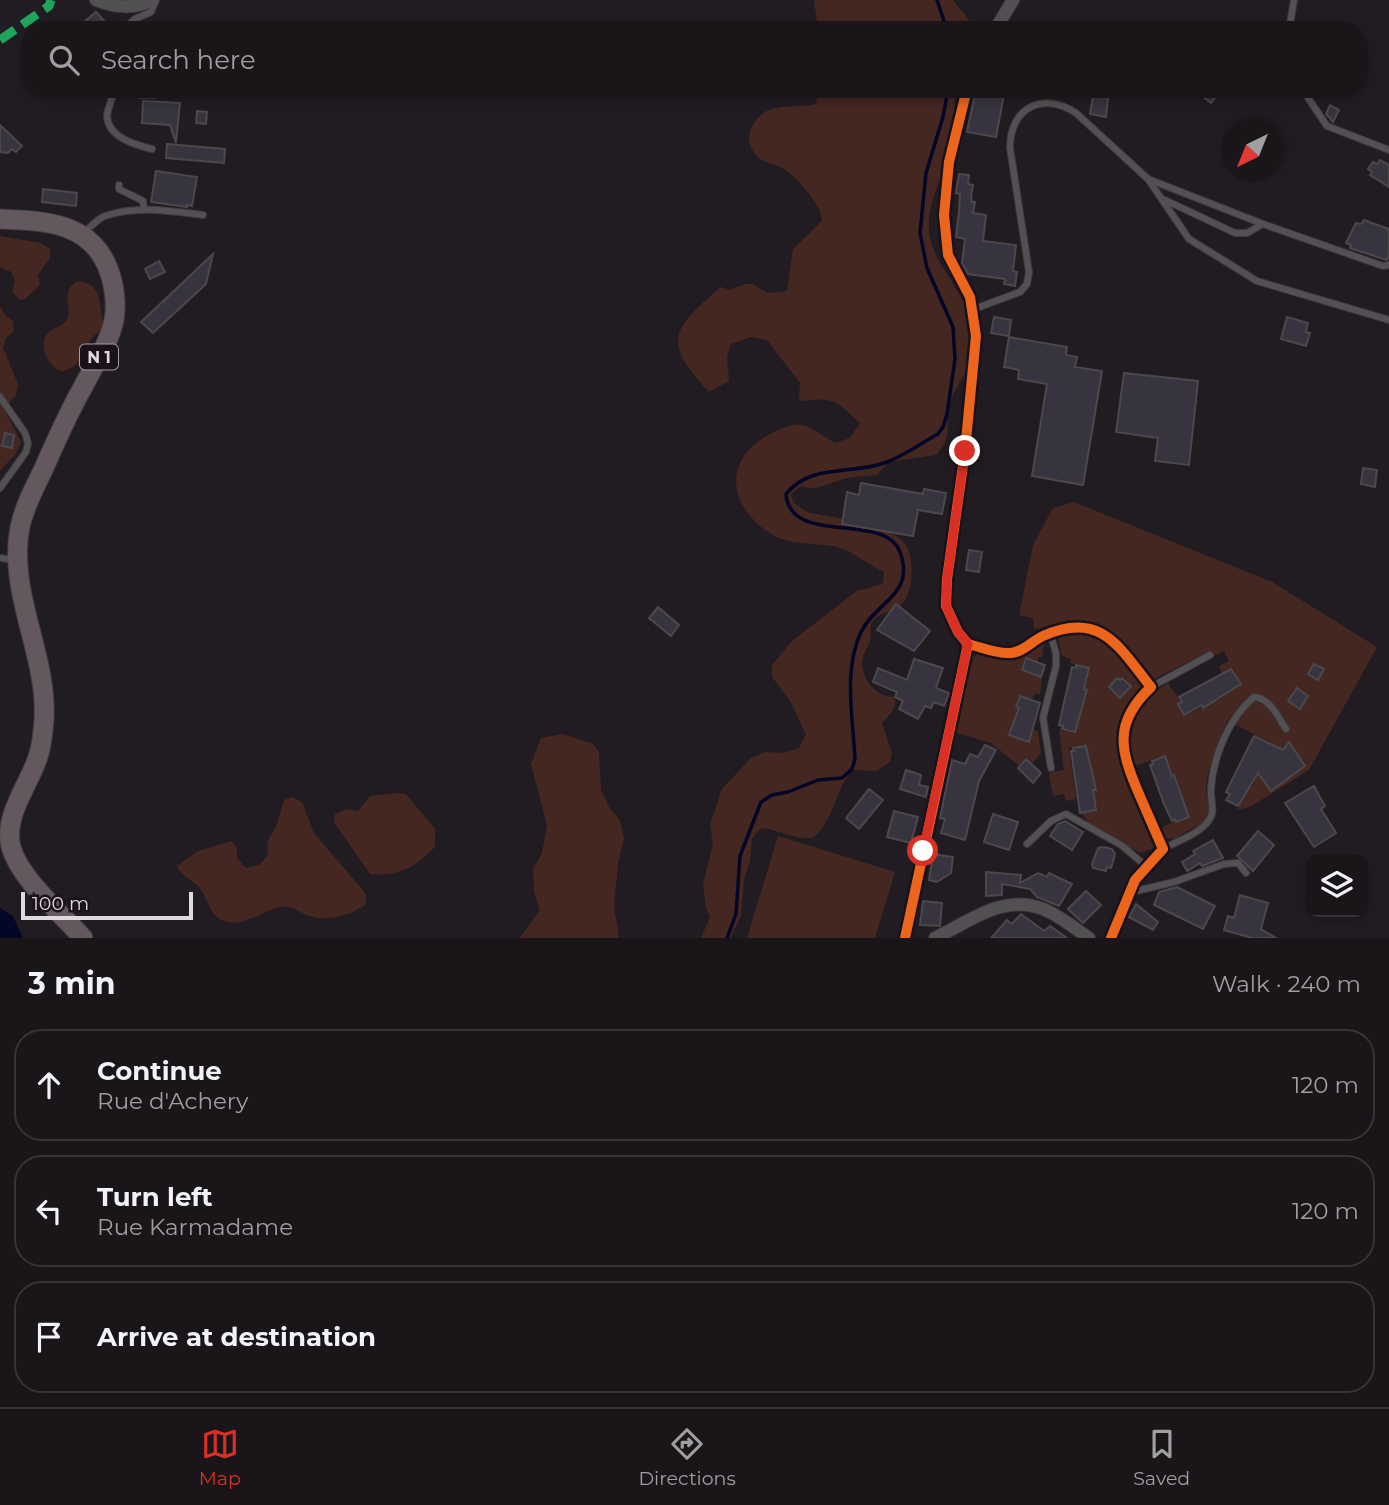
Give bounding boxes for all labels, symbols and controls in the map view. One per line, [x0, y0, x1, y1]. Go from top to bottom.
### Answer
search box [21, 21, 1368, 98]
icon: search [45, 41, 83, 79]
text: Search here [101, 44, 256, 76]
north arrow [1221, 119, 1284, 182]
road number: N 1 [80, 344, 118, 370]
route end [949, 435, 980, 466]
route start [907, 835, 938, 866]
map controls [1305, 854, 1368, 917]
button: layers [1305, 854, 1368, 917]
scale bar [21, 889, 192, 921]
text: 100 m [32, 892, 89, 915]
text: 3 min [28, 965, 115, 1002]
text: Walk · 240 m [1212, 970, 1361, 998]
text: Continue [97, 1055, 222, 1087]
icon: ahead [30, 1066, 68, 1104]
text: 120 m [1292, 1071, 1359, 1099]
text: Rue d'Achery [97, 1087, 248, 1115]
text: Turn left [97, 1181, 213, 1213]
icon: left [30, 1192, 68, 1230]
text: 120 m [1292, 1197, 1359, 1225]
text: Rue Karmadame [97, 1213, 293, 1241]
icon: arrive [30, 1318, 68, 1356]
text: Arrive at destination [97, 1321, 376, 1353]
tab: Map [199, 1425, 241, 1490]
tab: Directions [638, 1425, 736, 1490]
tab: Saved [1133, 1425, 1190, 1490]

